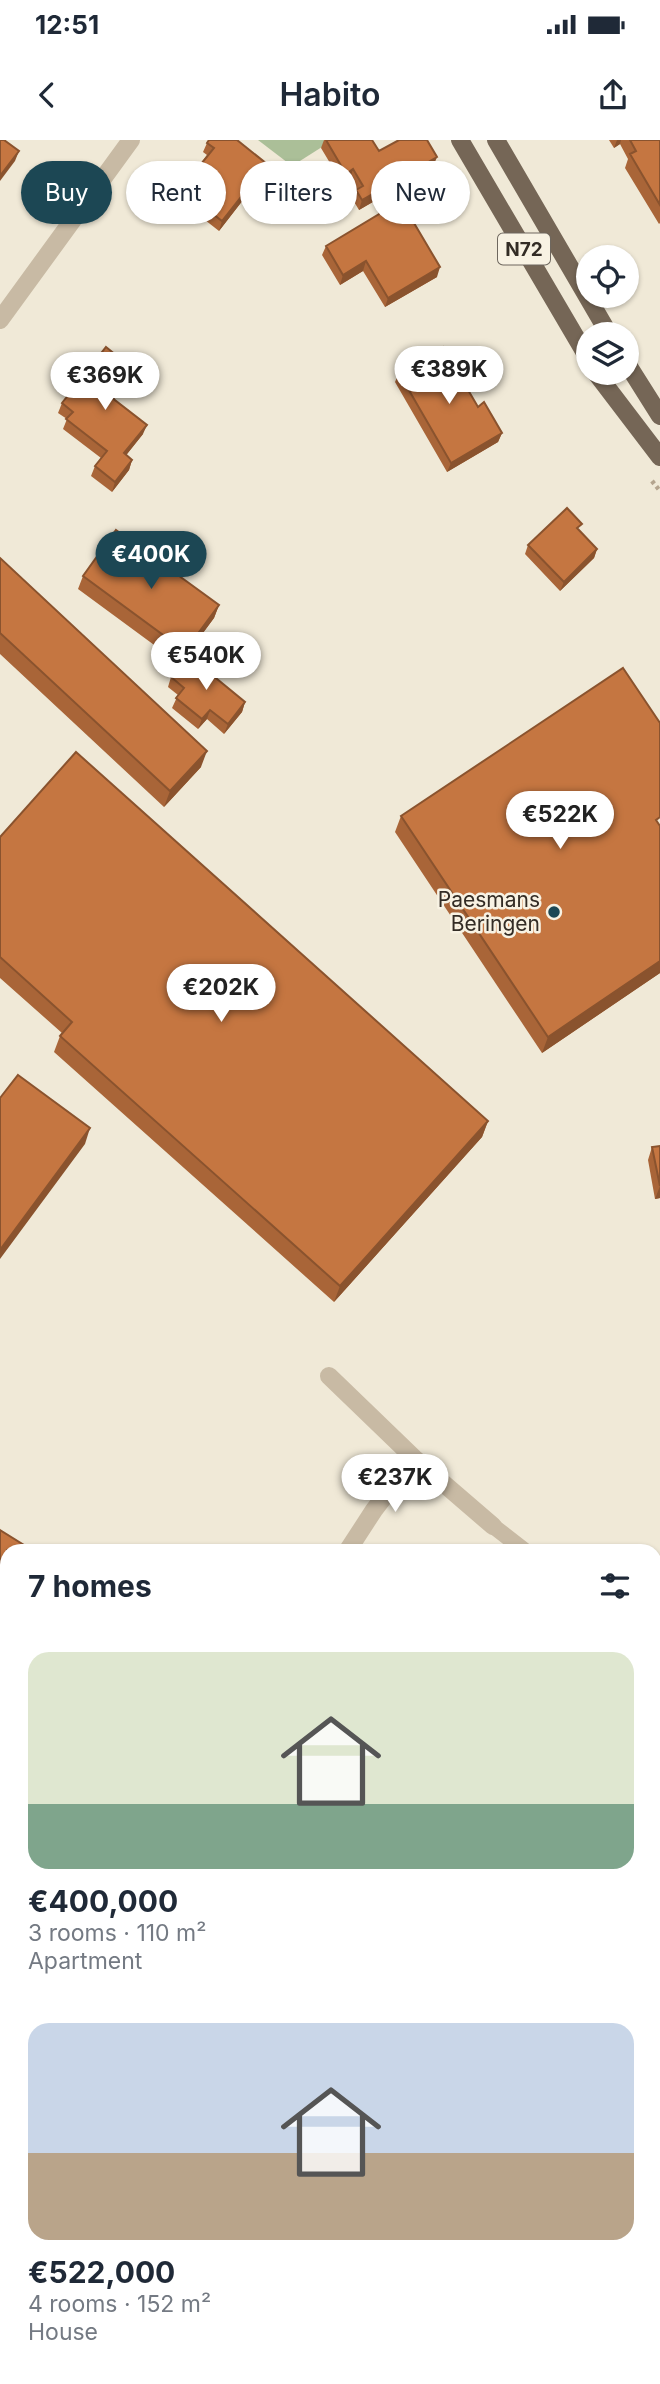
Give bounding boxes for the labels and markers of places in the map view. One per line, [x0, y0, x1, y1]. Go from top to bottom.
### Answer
pin: €389K [400, 346, 498, 406]
pin: €369K [56, 352, 154, 412]
pin: €400K [102, 532, 200, 591]
pin: €540K [157, 632, 255, 692]
pin: €522K [511, 792, 609, 851]
place label: Paesmans Beringen [438, 887, 540, 936]
marker: Paesmans Beringen [546, 904, 562, 920]
pin: €202K [172, 964, 270, 1024]
pin: €237K [346, 1454, 444, 1514]

